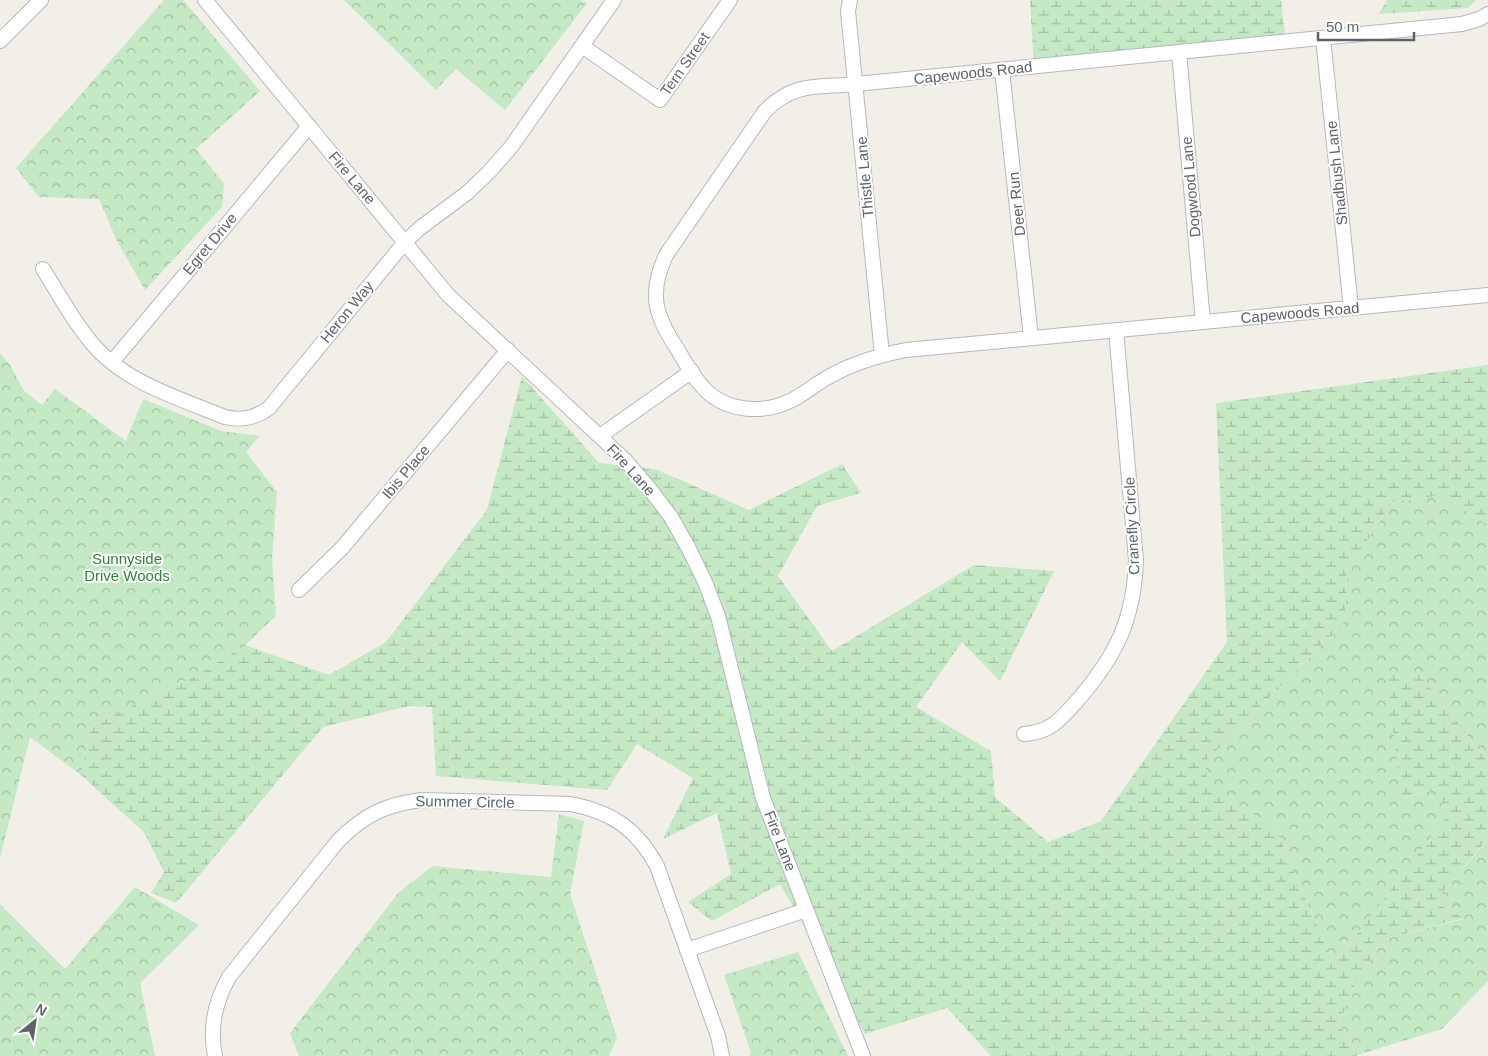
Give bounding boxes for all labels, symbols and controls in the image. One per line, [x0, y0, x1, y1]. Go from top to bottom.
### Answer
scale bar [1318, 10, 1414, 42]
text: 50 m [1326, 18, 1359, 35]
street label: Tern Street [657, 28, 713, 99]
street label: Capewoods Road [913, 58, 1033, 87]
street label: Shadbush Lane [1323, 120, 1350, 226]
street label: Thistle Lane [852, 136, 877, 218]
street label: Dogwood Lane [1178, 136, 1203, 238]
street label: Fire Lane [326, 148, 379, 207]
street label: Deer Run [1005, 171, 1028, 237]
street label: Egret Drive [179, 209, 240, 278]
street label: Heron Way [317, 277, 377, 346]
street label: Capewoods Road [1240, 299, 1360, 326]
street label: Fire Lane [604, 440, 659, 499]
street label: Ibis Place [378, 441, 433, 502]
street label: Cranefly Circle [1120, 476, 1143, 576]
park label: Sunnyside Drive Woods [84, 550, 170, 584]
street label: Summer Circle [415, 792, 515, 811]
street label: Fire Lane [761, 808, 800, 873]
north arrow [10, 996, 60, 1046]
text: N [33, 1000, 50, 1019]

